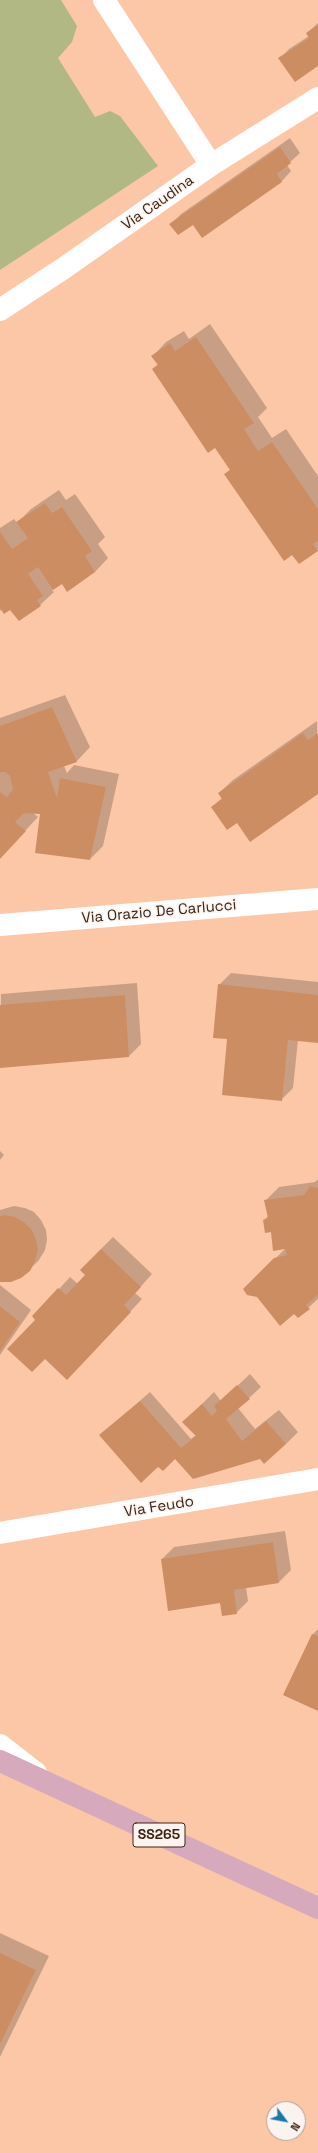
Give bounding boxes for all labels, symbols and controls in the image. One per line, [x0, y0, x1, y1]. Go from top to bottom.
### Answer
street label: Via Caudina [118, 172, 198, 234]
street label: Via Orazio De Carlucci [81, 896, 237, 928]
street label: Via Feudo [123, 1493, 195, 1521]
road number: SS265 [133, 1823, 185, 1847]
north arrow [266, 2101, 306, 2141]
text: N [287, 2120, 303, 2134]

